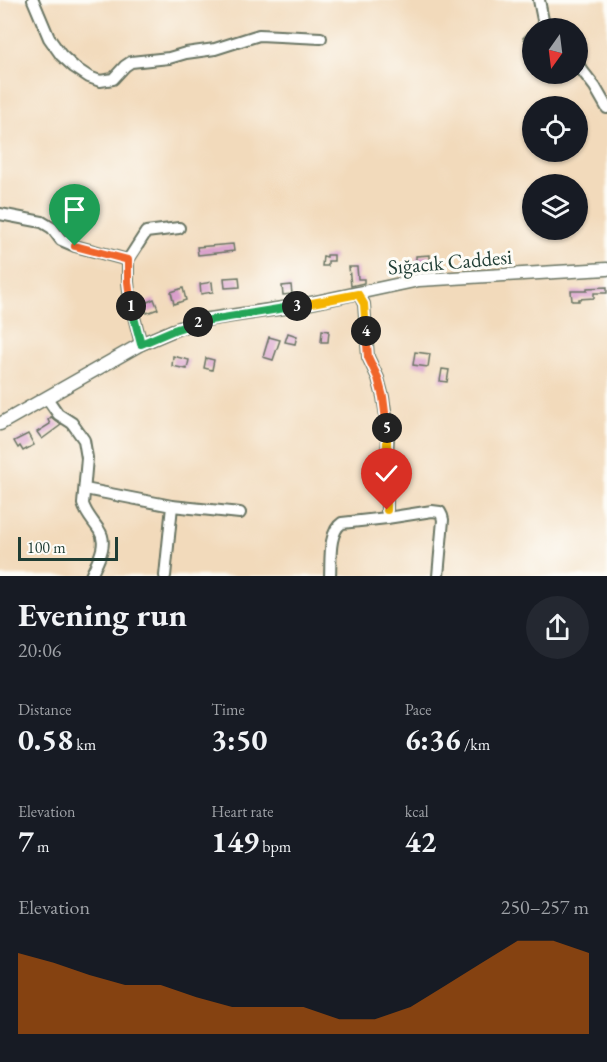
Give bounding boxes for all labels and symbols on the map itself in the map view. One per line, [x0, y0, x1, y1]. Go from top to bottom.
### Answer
north arrow [522, 18, 588, 84]
pin [49, 184, 100, 246]
street label: Sığacık Caddesi [387, 243, 513, 280]
pin: 1 [116, 291, 146, 321]
pin: 3 [282, 291, 312, 321]
pin: 2 [183, 307, 213, 337]
pin: 4 [351, 316, 381, 346]
pin: 5 [372, 413, 402, 443]
pin [361, 448, 412, 510]
scale bar [18, 534, 118, 562]

